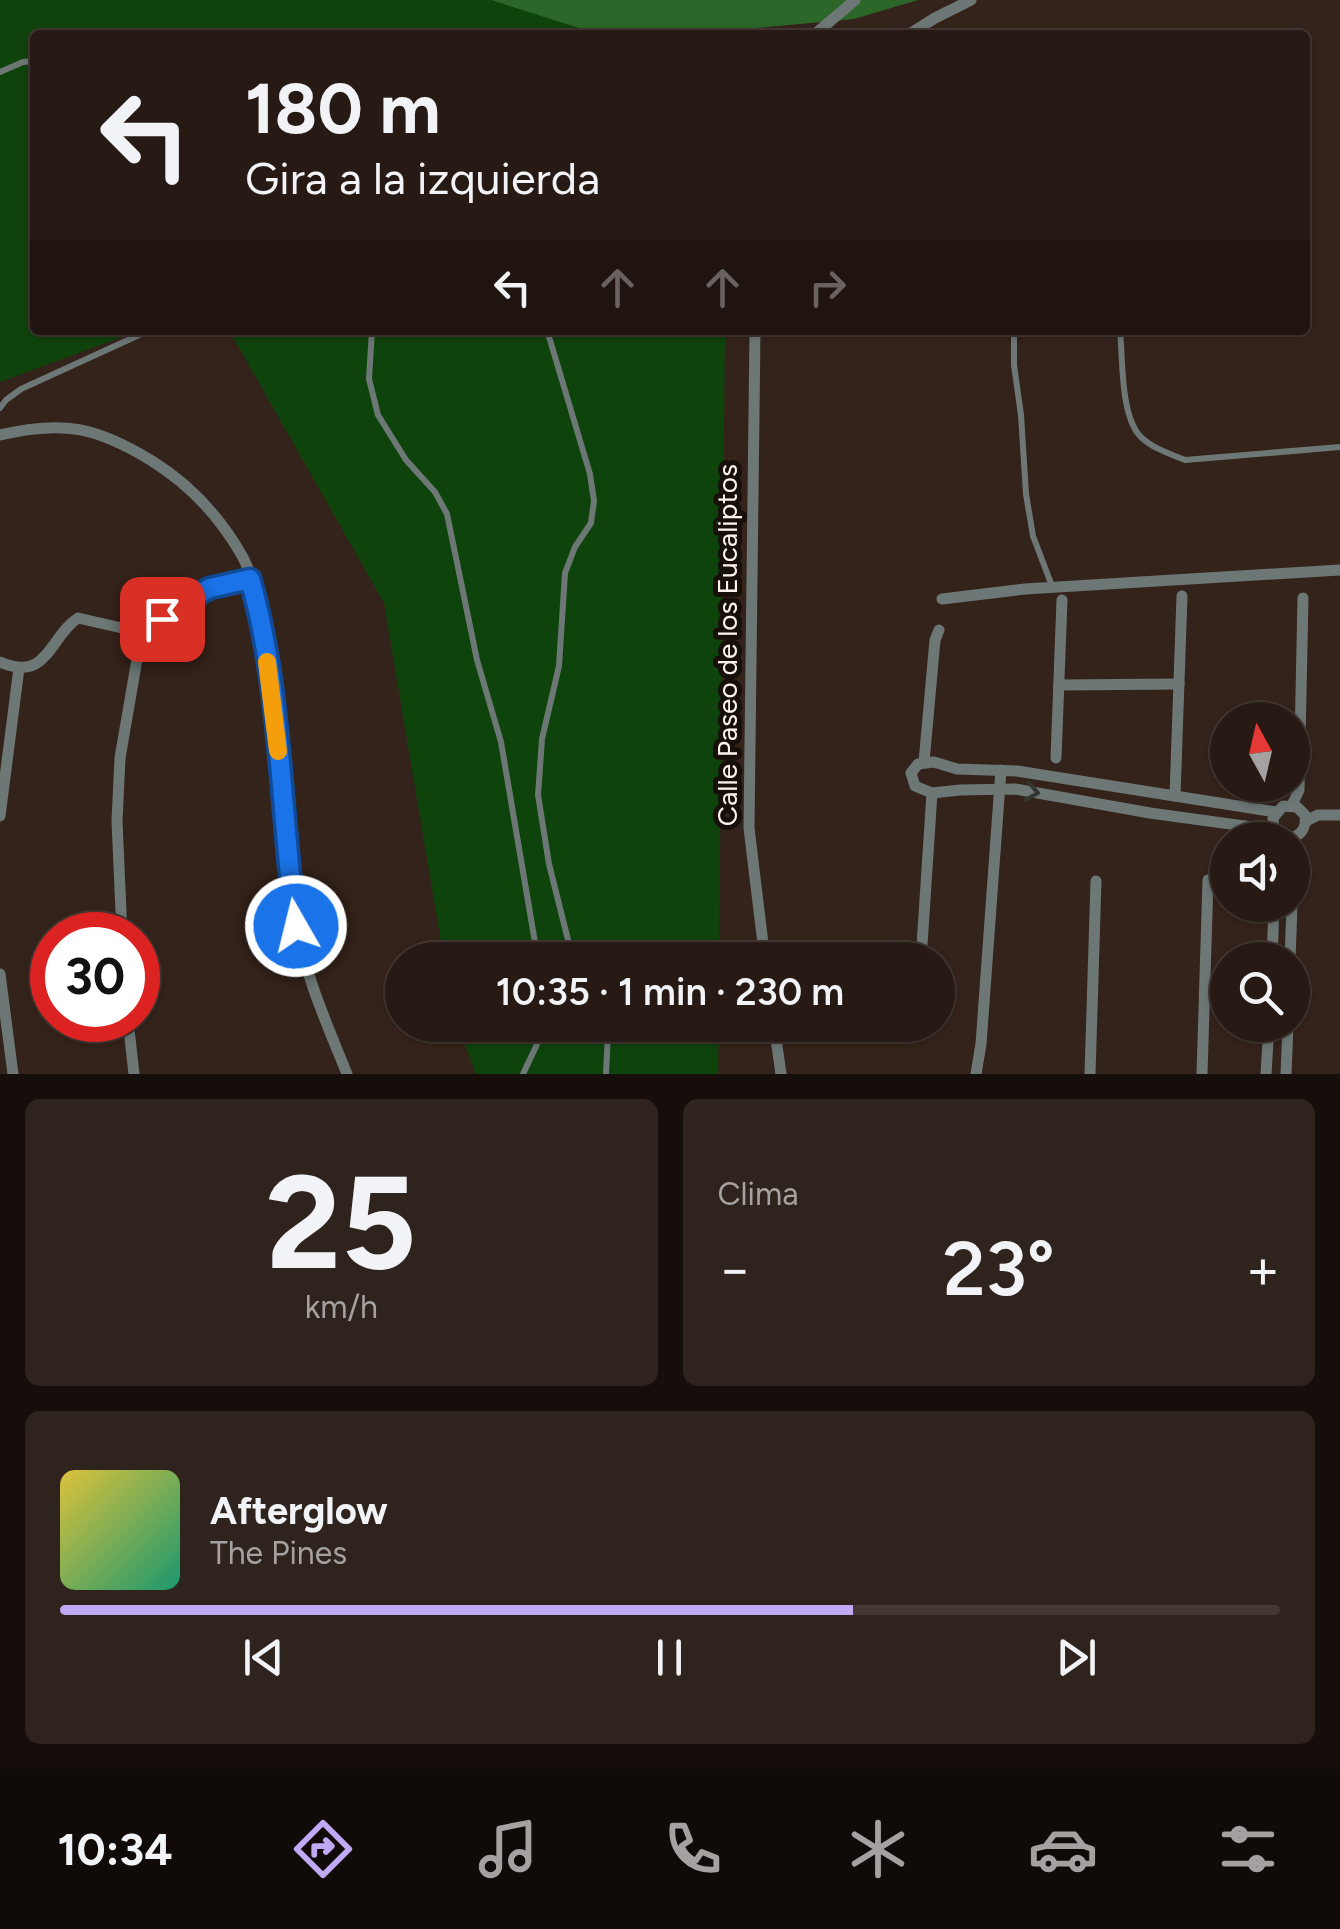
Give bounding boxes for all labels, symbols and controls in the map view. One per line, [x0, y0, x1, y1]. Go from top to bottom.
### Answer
text: 180 m [245, 66, 440, 151]
icon: left [80, 70, 210, 200]
text: Gira a la izquierda [245, 151, 600, 205]
icon: left [485, 260, 540, 315]
icon: ahead [590, 260, 645, 315]
icon: ahead [695, 260, 750, 315]
icon: right [800, 260, 855, 315]
street label: Calle Paseo de los Eucaliptos [710, 464, 744, 826]
pin [120, 577, 205, 662]
icon: arrive [135, 592, 190, 647]
north arrow [1210, 702, 1310, 802]
map controls [1210, 702, 1310, 1042]
one-way arrow [1023, 781, 1040, 802]
button: sound [1210, 822, 1310, 922]
position arrow [244, 874, 348, 978]
speed limit sign: 30 [30, 912, 160, 1042]
button: search [1210, 942, 1310, 1042]
text: 10:35 · 1 min · 230 m [496, 969, 844, 1015]
text: 25 [266, 1145, 417, 1301]
text: Clima [718, 1175, 799, 1213]
text: 23° [943, 1224, 1055, 1314]
text: − [718, 1236, 752, 1302]
text: + [1246, 1236, 1280, 1302]
text: km/h [305, 1288, 378, 1326]
text: Afterglow [210, 1488, 388, 1534]
text: The Pines [210, 1534, 347, 1572]
icon: previous [236, 1630, 291, 1685]
icon: pause [642, 1630, 697, 1685]
icon: next [1049, 1630, 1104, 1685]
icon: directions [288, 1814, 358, 1884]
icon: music [473, 1814, 543, 1884]
icon: phone [658, 1814, 728, 1884]
icon: climate [843, 1814, 913, 1884]
icon: car [1028, 1814, 1098, 1884]
icon: filters [1213, 1814, 1283, 1884]
text: 10:34 [57, 1822, 173, 1876]

